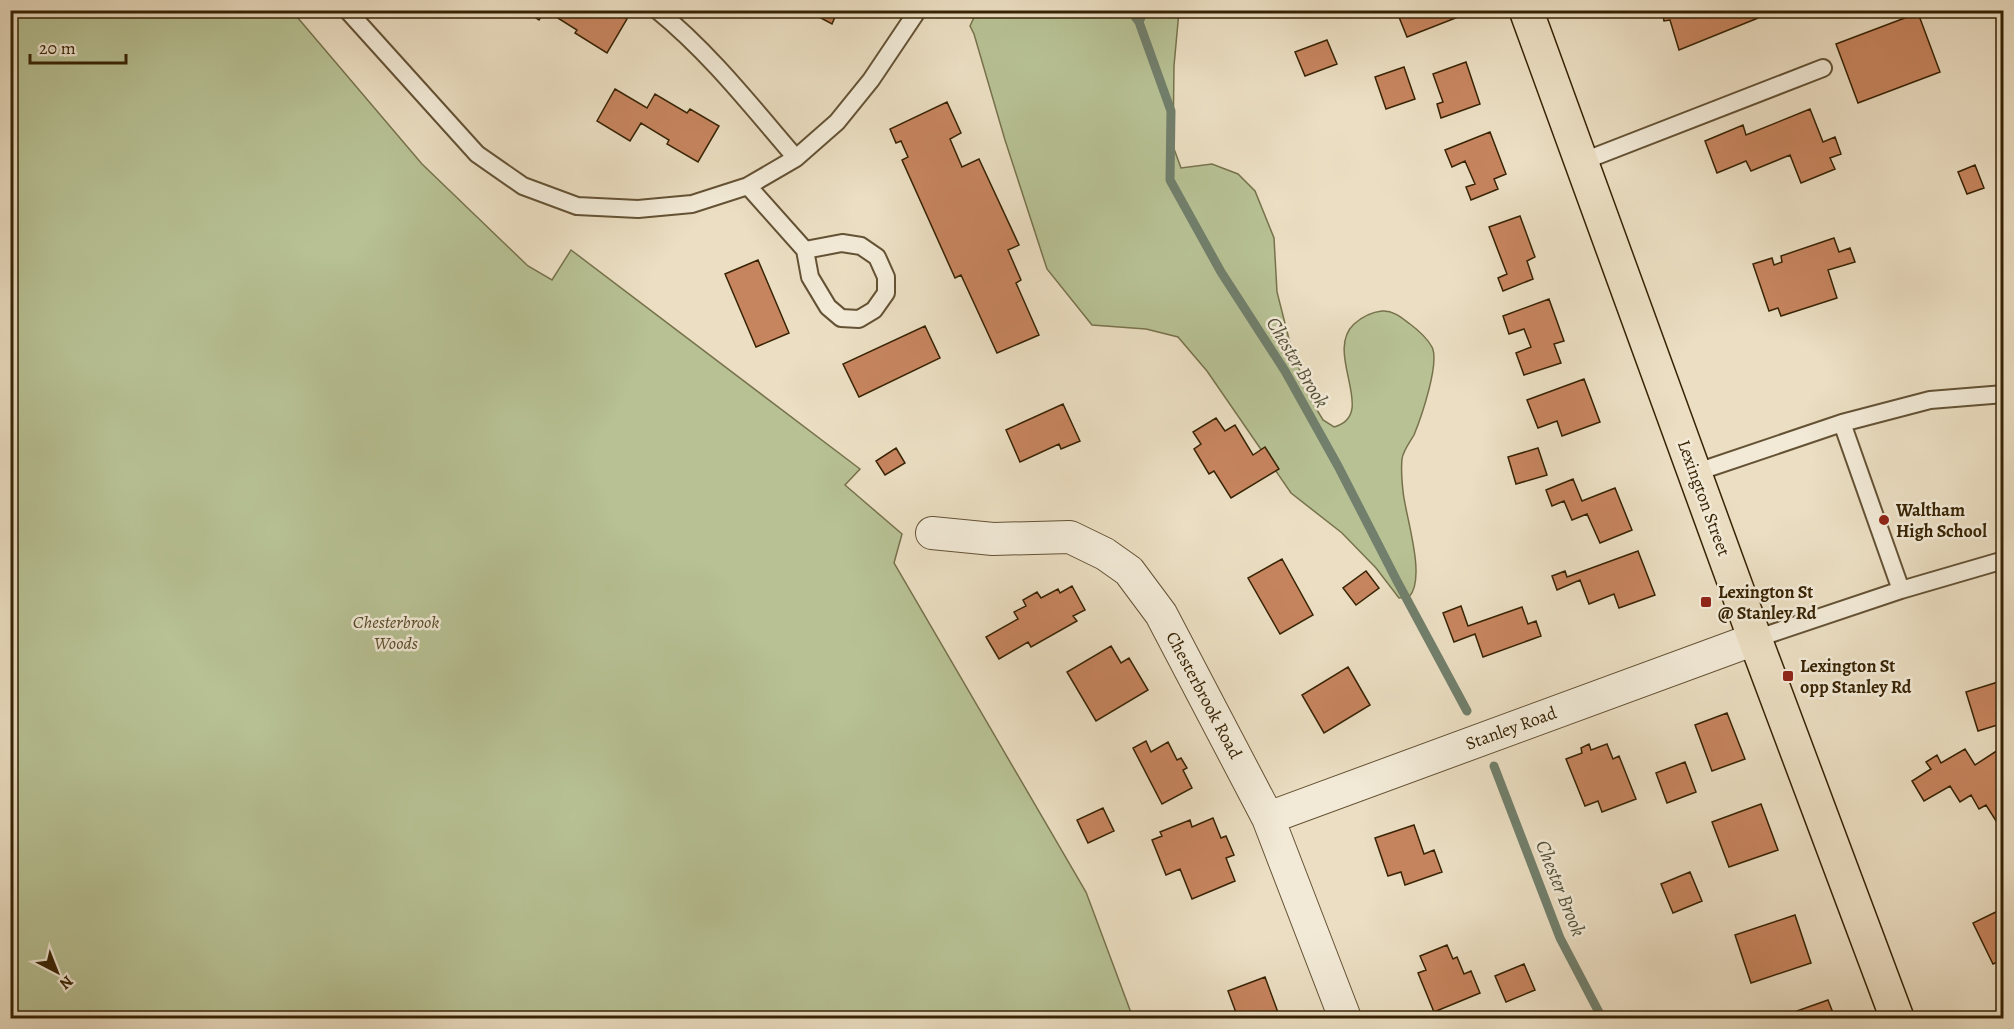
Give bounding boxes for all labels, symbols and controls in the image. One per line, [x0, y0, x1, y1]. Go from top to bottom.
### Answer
scale bar [30, 27, 126, 65]
text: 20 m [39, 36, 76, 60]
water label: Chester Brook [1260, 312, 1335, 413]
street label: Lexington Street [1672, 437, 1736, 559]
place label: Waltham High School [1895, 498, 1987, 543]
marker: Waltham High School [1877, 513, 1891, 527]
place label: Lexington St @ Stanley Rd [1718, 580, 1817, 625]
marker: Lexington St @ Stanley Rd [1699, 595, 1713, 609]
park label: Chesterbrook Woods [353, 610, 439, 655]
street label: Chesterbrook Road [1160, 627, 1248, 763]
place label: Lexington St opp Stanley Rd [1800, 654, 1912, 699]
marker: Lexington St opp Stanley Rd [1781, 669, 1795, 683]
street label: Stanley Road [1462, 700, 1560, 756]
water label: Chester Brook [1529, 836, 1592, 941]
north arrow [27, 942, 87, 1002]
text: N [54, 970, 78, 995]

